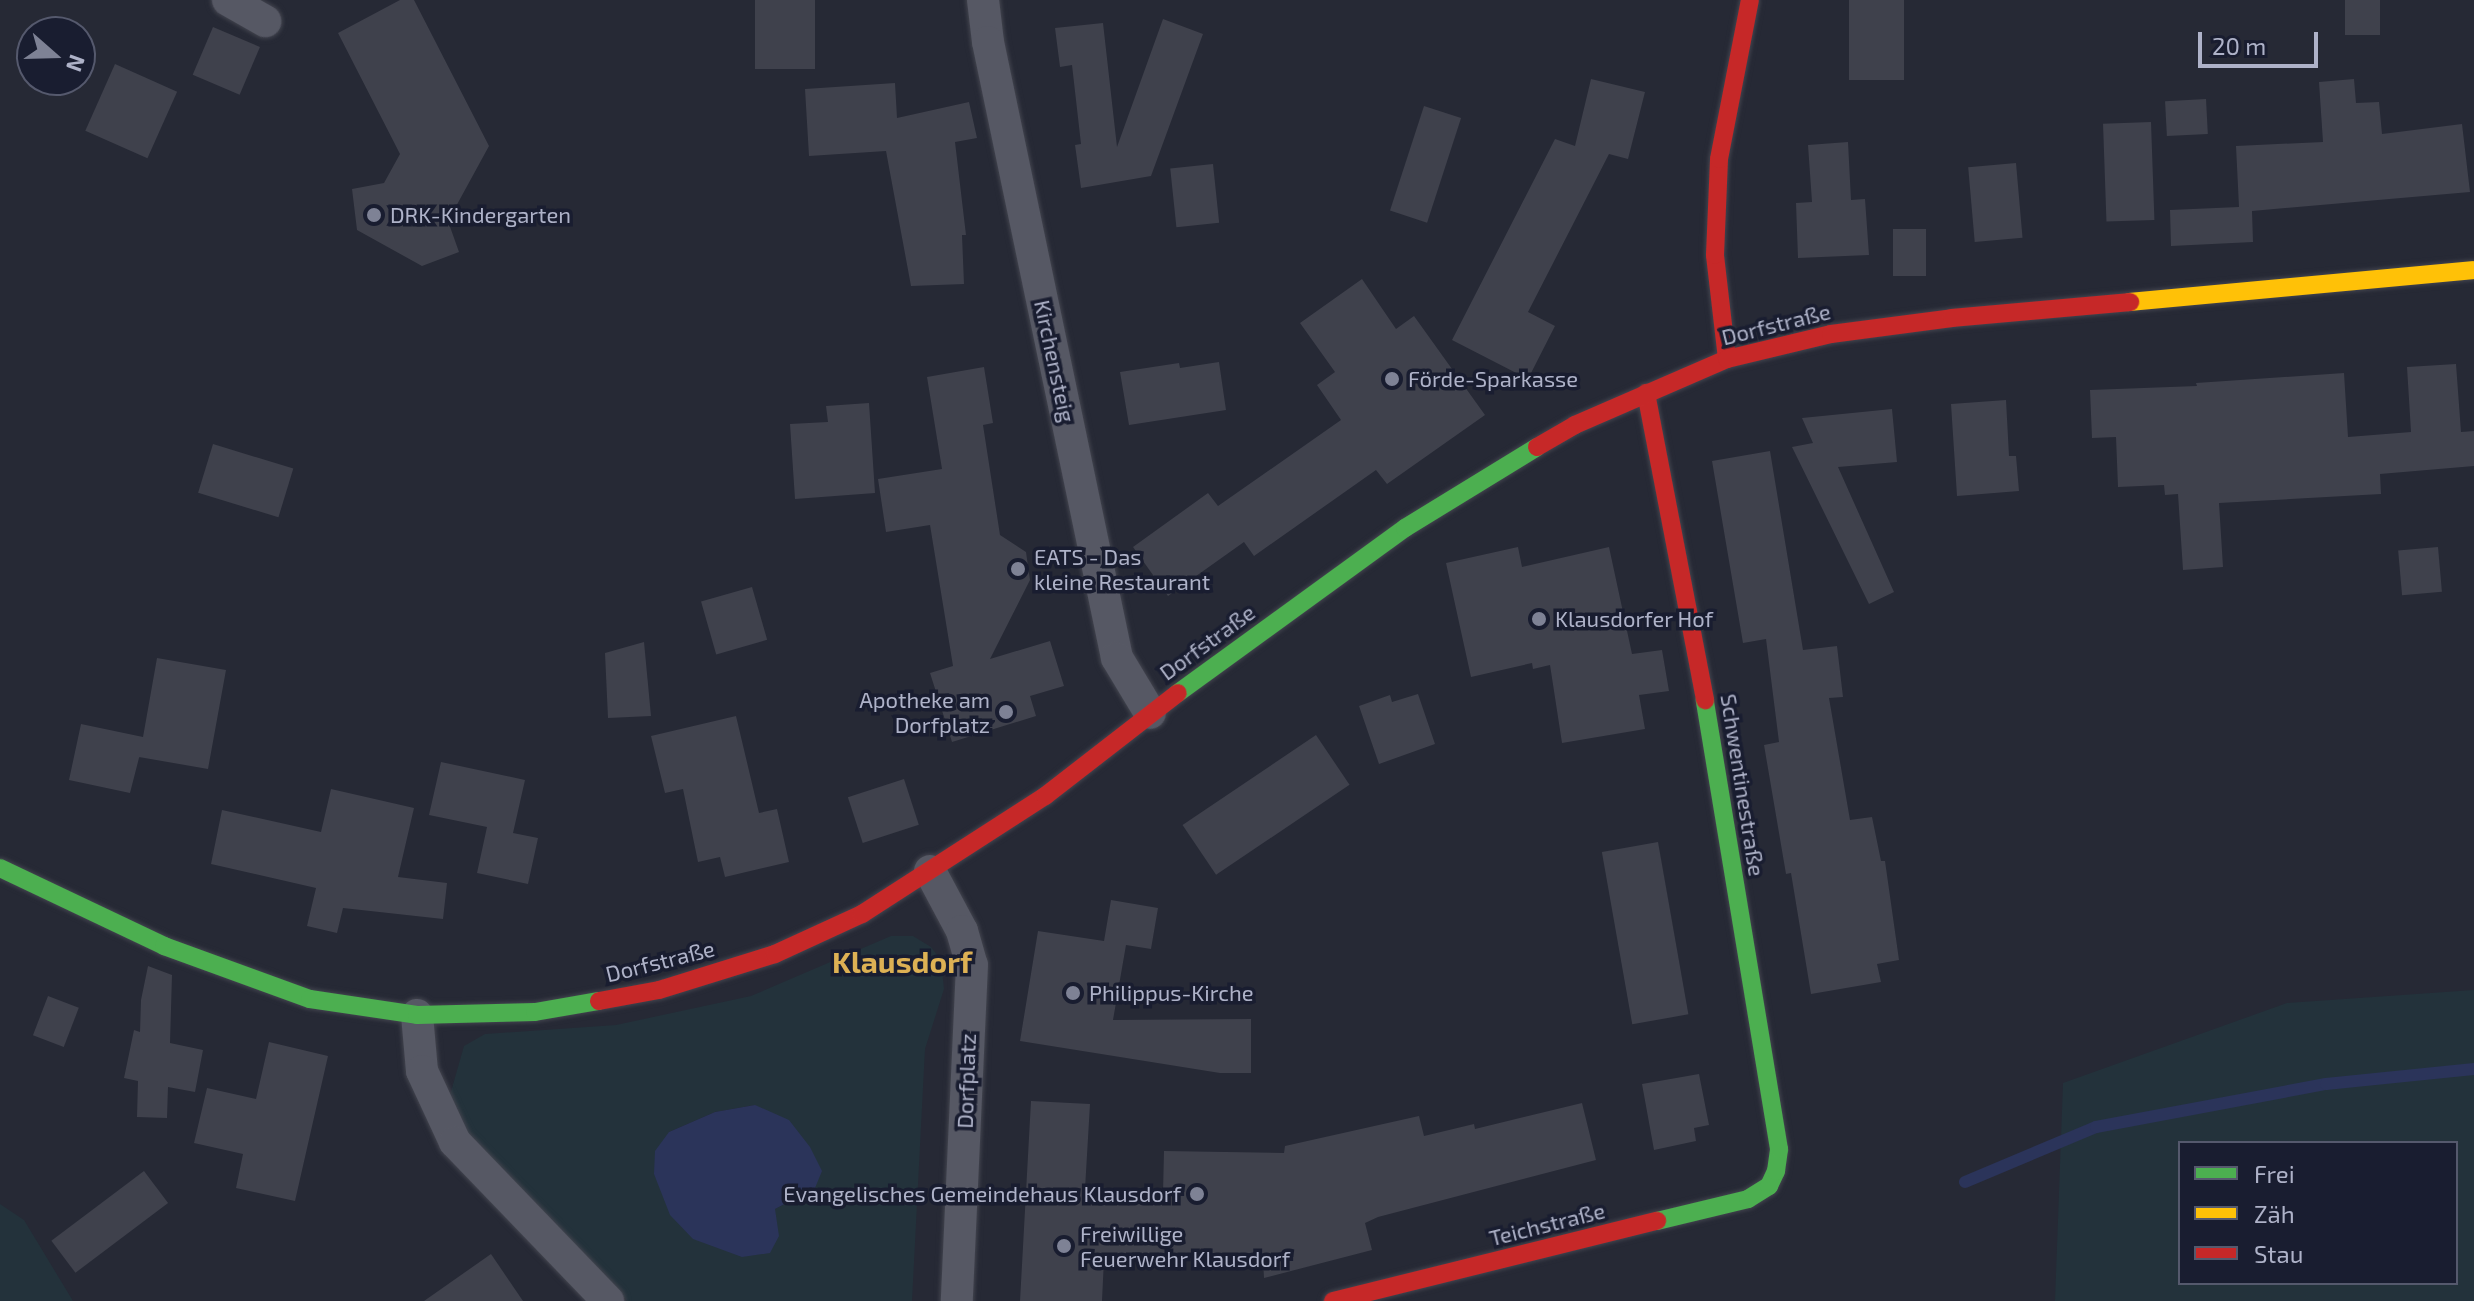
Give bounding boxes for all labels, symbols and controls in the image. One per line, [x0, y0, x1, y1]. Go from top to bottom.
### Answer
north arrow [16, 16, 96, 96]
scale bar [2202, 16, 2322, 66]
text: 20 m [2212, 31, 2266, 60]
text: N [62, 52, 92, 75]
place label: DRK-Kindergarten [390, 202, 571, 228]
marker: DRK-Kindergarten [365, 206, 383, 224]
street label: Kirchensteig [1029, 297, 1081, 425]
street label: Dorfstraße [1719, 298, 1833, 350]
place label: Förde-Sparkasse [1408, 366, 1578, 392]
marker: Förde-Sparkasse [1383, 370, 1401, 388]
place label: EATS - Das kleine Restaurant [1034, 543, 1210, 594]
marker: EATS - Das kleine Restaurant [1009, 560, 1027, 578]
street label: Dorfstraße [1154, 599, 1260, 685]
place label: Klausdorfer Hof [1555, 606, 1714, 632]
marker: Klausdorfer Hof [1530, 610, 1548, 628]
place label: Apotheke am Dorfplatz [859, 686, 990, 738]
street label: Schwentinestraße [1716, 692, 1770, 878]
marker: Apotheke am Dorfplatz [997, 703, 1015, 721]
street label: Dorfstraße [603, 935, 717, 987]
district label: Klausdorf [832, 943, 972, 979]
place label: Philippus-Kirche [1089, 980, 1254, 1006]
marker: Philippus-Kirche [1064, 984, 1082, 1002]
street label: Dorfplatz [951, 1033, 981, 1129]
legend [2178, 1141, 2458, 1285]
text: Frei [2254, 1159, 2295, 1188]
place label: Evangelisches Gemeindehaus Klausdorf [783, 1181, 1181, 1207]
marker: Evangelisches Gemeindehaus Klausdorf [1188, 1185, 1206, 1203]
street label: Teichstraße [1486, 1197, 1608, 1251]
text: Zäh [2254, 1199, 2295, 1228]
place label: Freiwillige Feuerwehr Klausdorf [1080, 1220, 1290, 1272]
marker: Freiwillige Feuerwehr Klausdorf [1055, 1237, 1073, 1255]
text: Stau [2254, 1239, 2303, 1268]

